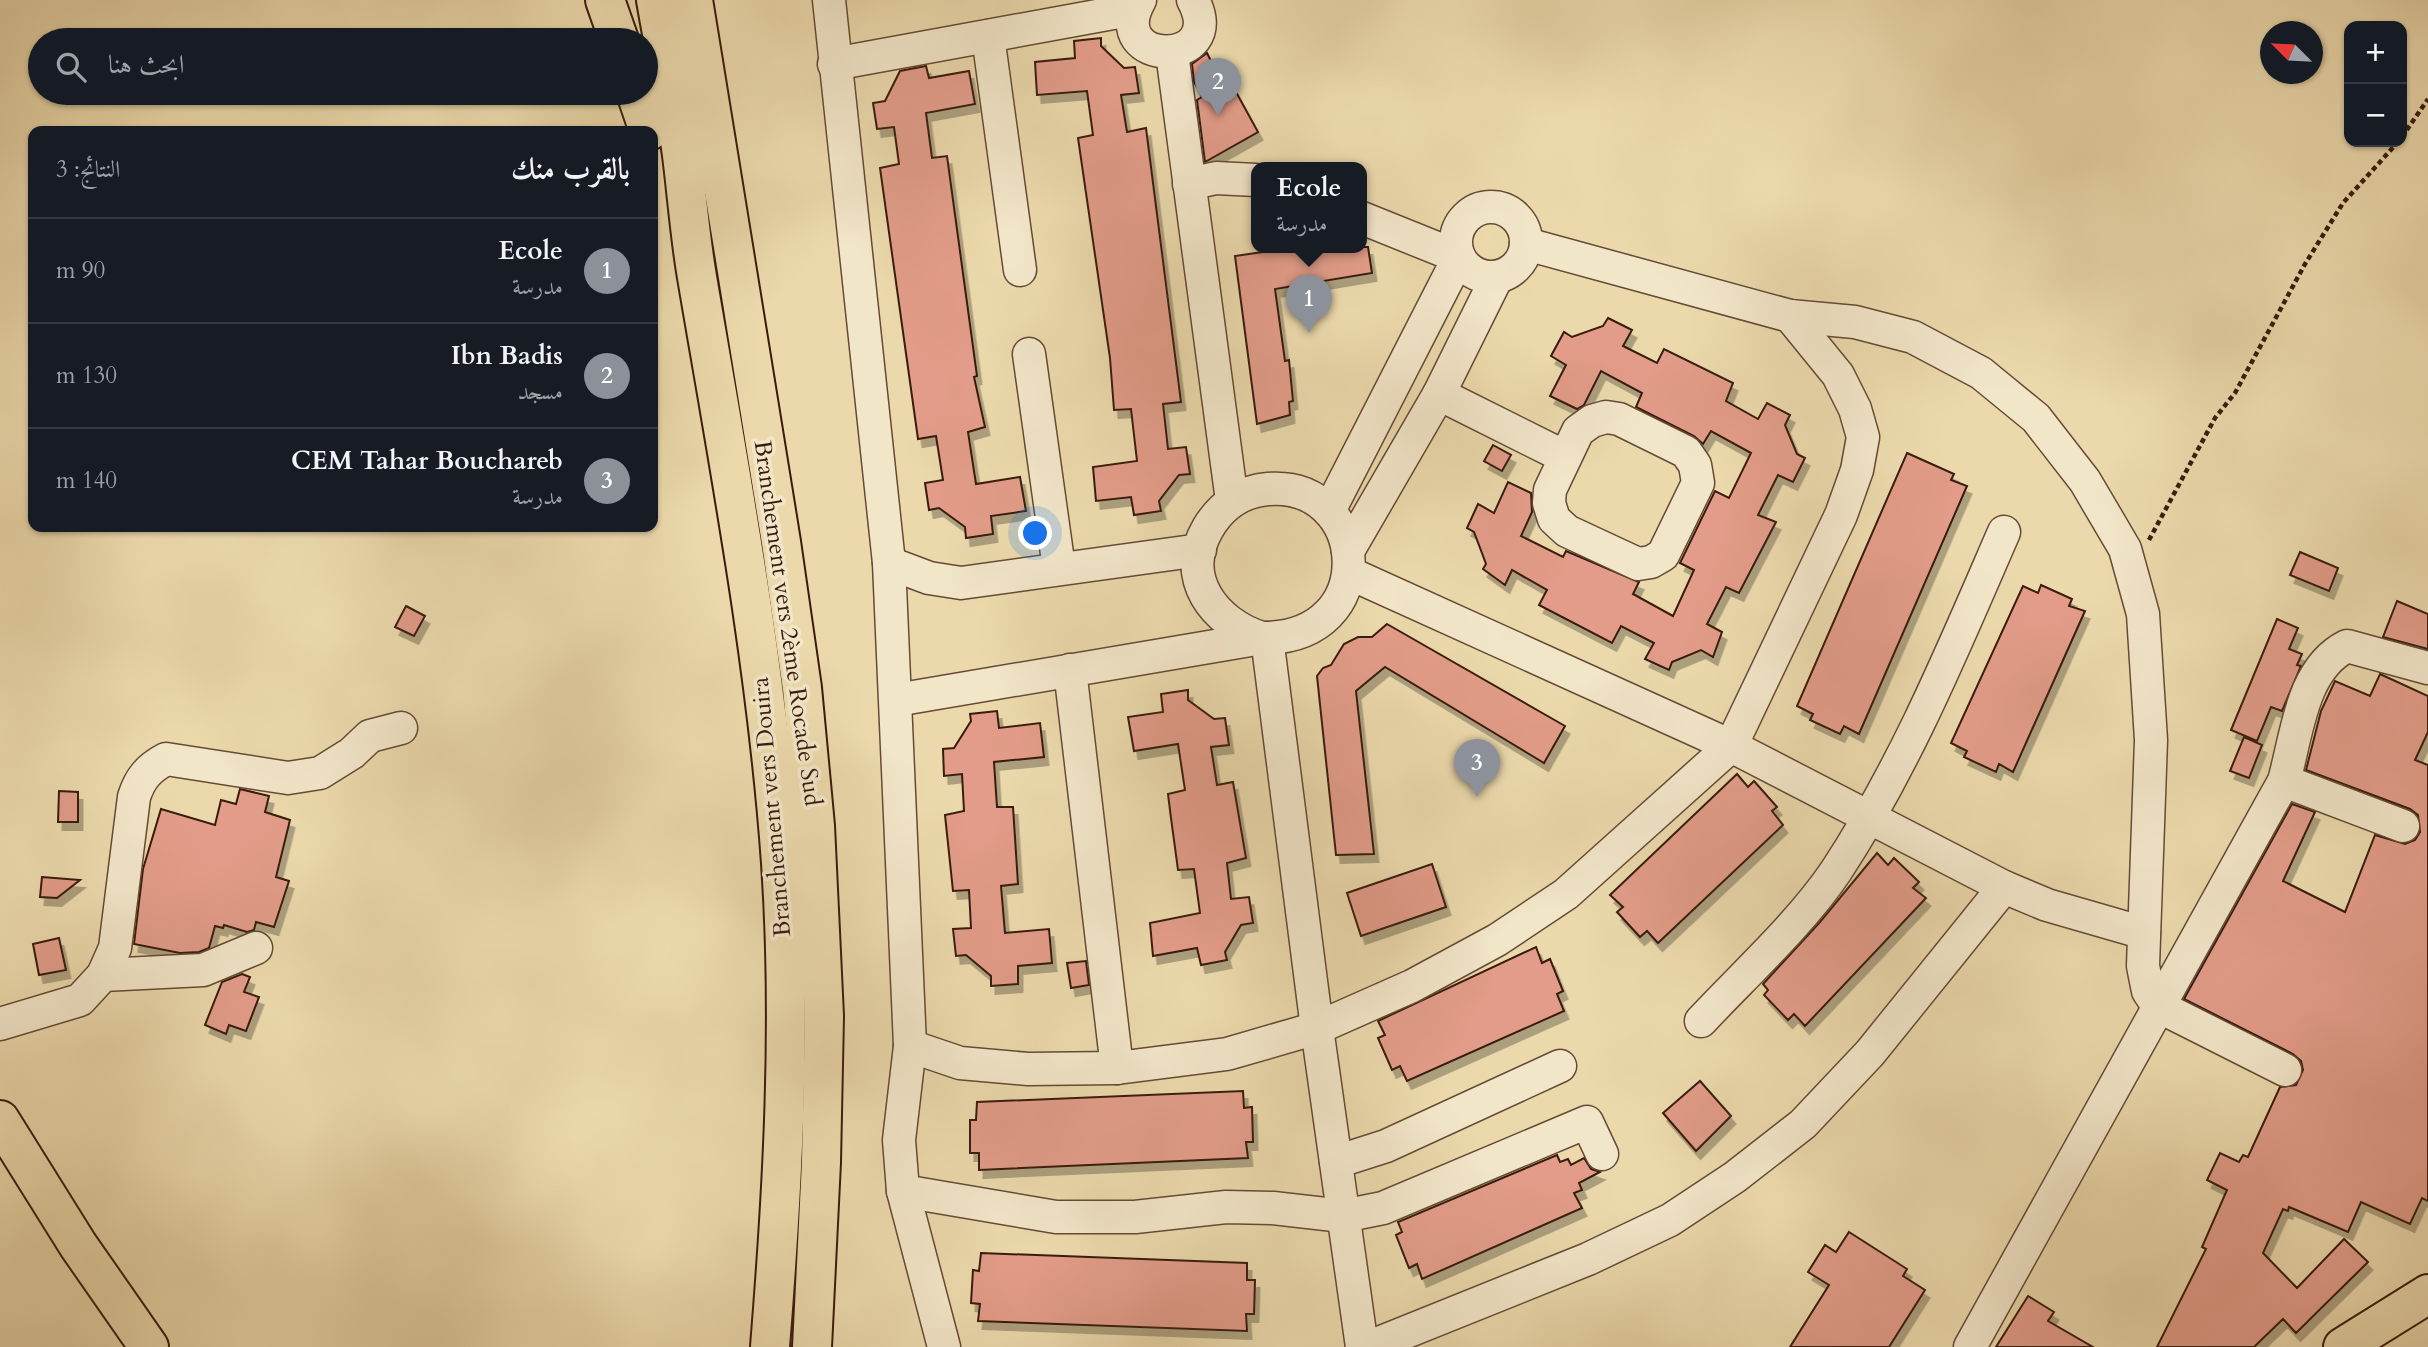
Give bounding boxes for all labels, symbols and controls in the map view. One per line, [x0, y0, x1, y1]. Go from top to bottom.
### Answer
north arrow [2260, 21, 2323, 84]
map controls [2344, 21, 2407, 147]
button: + [2344, 21, 2407, 84]
search box [28, 28, 658, 105]
text: ابحث هنا [108, 47, 184, 82]
icon: search [52, 48, 90, 86]
pin: 2 [1195, 58, 1241, 116]
button: − [2344, 84, 2407, 147]
text: بالقرب منك [511, 149, 630, 190]
text: النتائج: 3 [56, 154, 120, 185]
popup [1251, 162, 1367, 253]
text: Ecole [1277, 170, 1341, 205]
text: مدرسة [1277, 208, 1327, 239]
text: Ecole [498, 233, 563, 268]
text: 90 m [56, 255, 105, 286]
text: 1 [601, 255, 613, 286]
text: مدرسة [512, 271, 563, 302]
pin: 1 [1286, 275, 1332, 333]
text: Ibn Badis [451, 338, 563, 373]
text: 130 m [56, 360, 117, 391]
text: 2 [601, 360, 613, 391]
text: مسجد [518, 376, 563, 407]
street label: Branchement vers 2ème Rocade Sud [745, 438, 830, 808]
text: CEM Tahar Bouchareb [291, 443, 563, 478]
text: 140 m [56, 465, 117, 496]
text: 3 [601, 465, 613, 496]
text: مدرسة [512, 481, 563, 512]
your location [1018, 516, 1052, 550]
street label: Branchement vers Douira [744, 675, 799, 938]
pin: 3 [1454, 739, 1500, 797]

